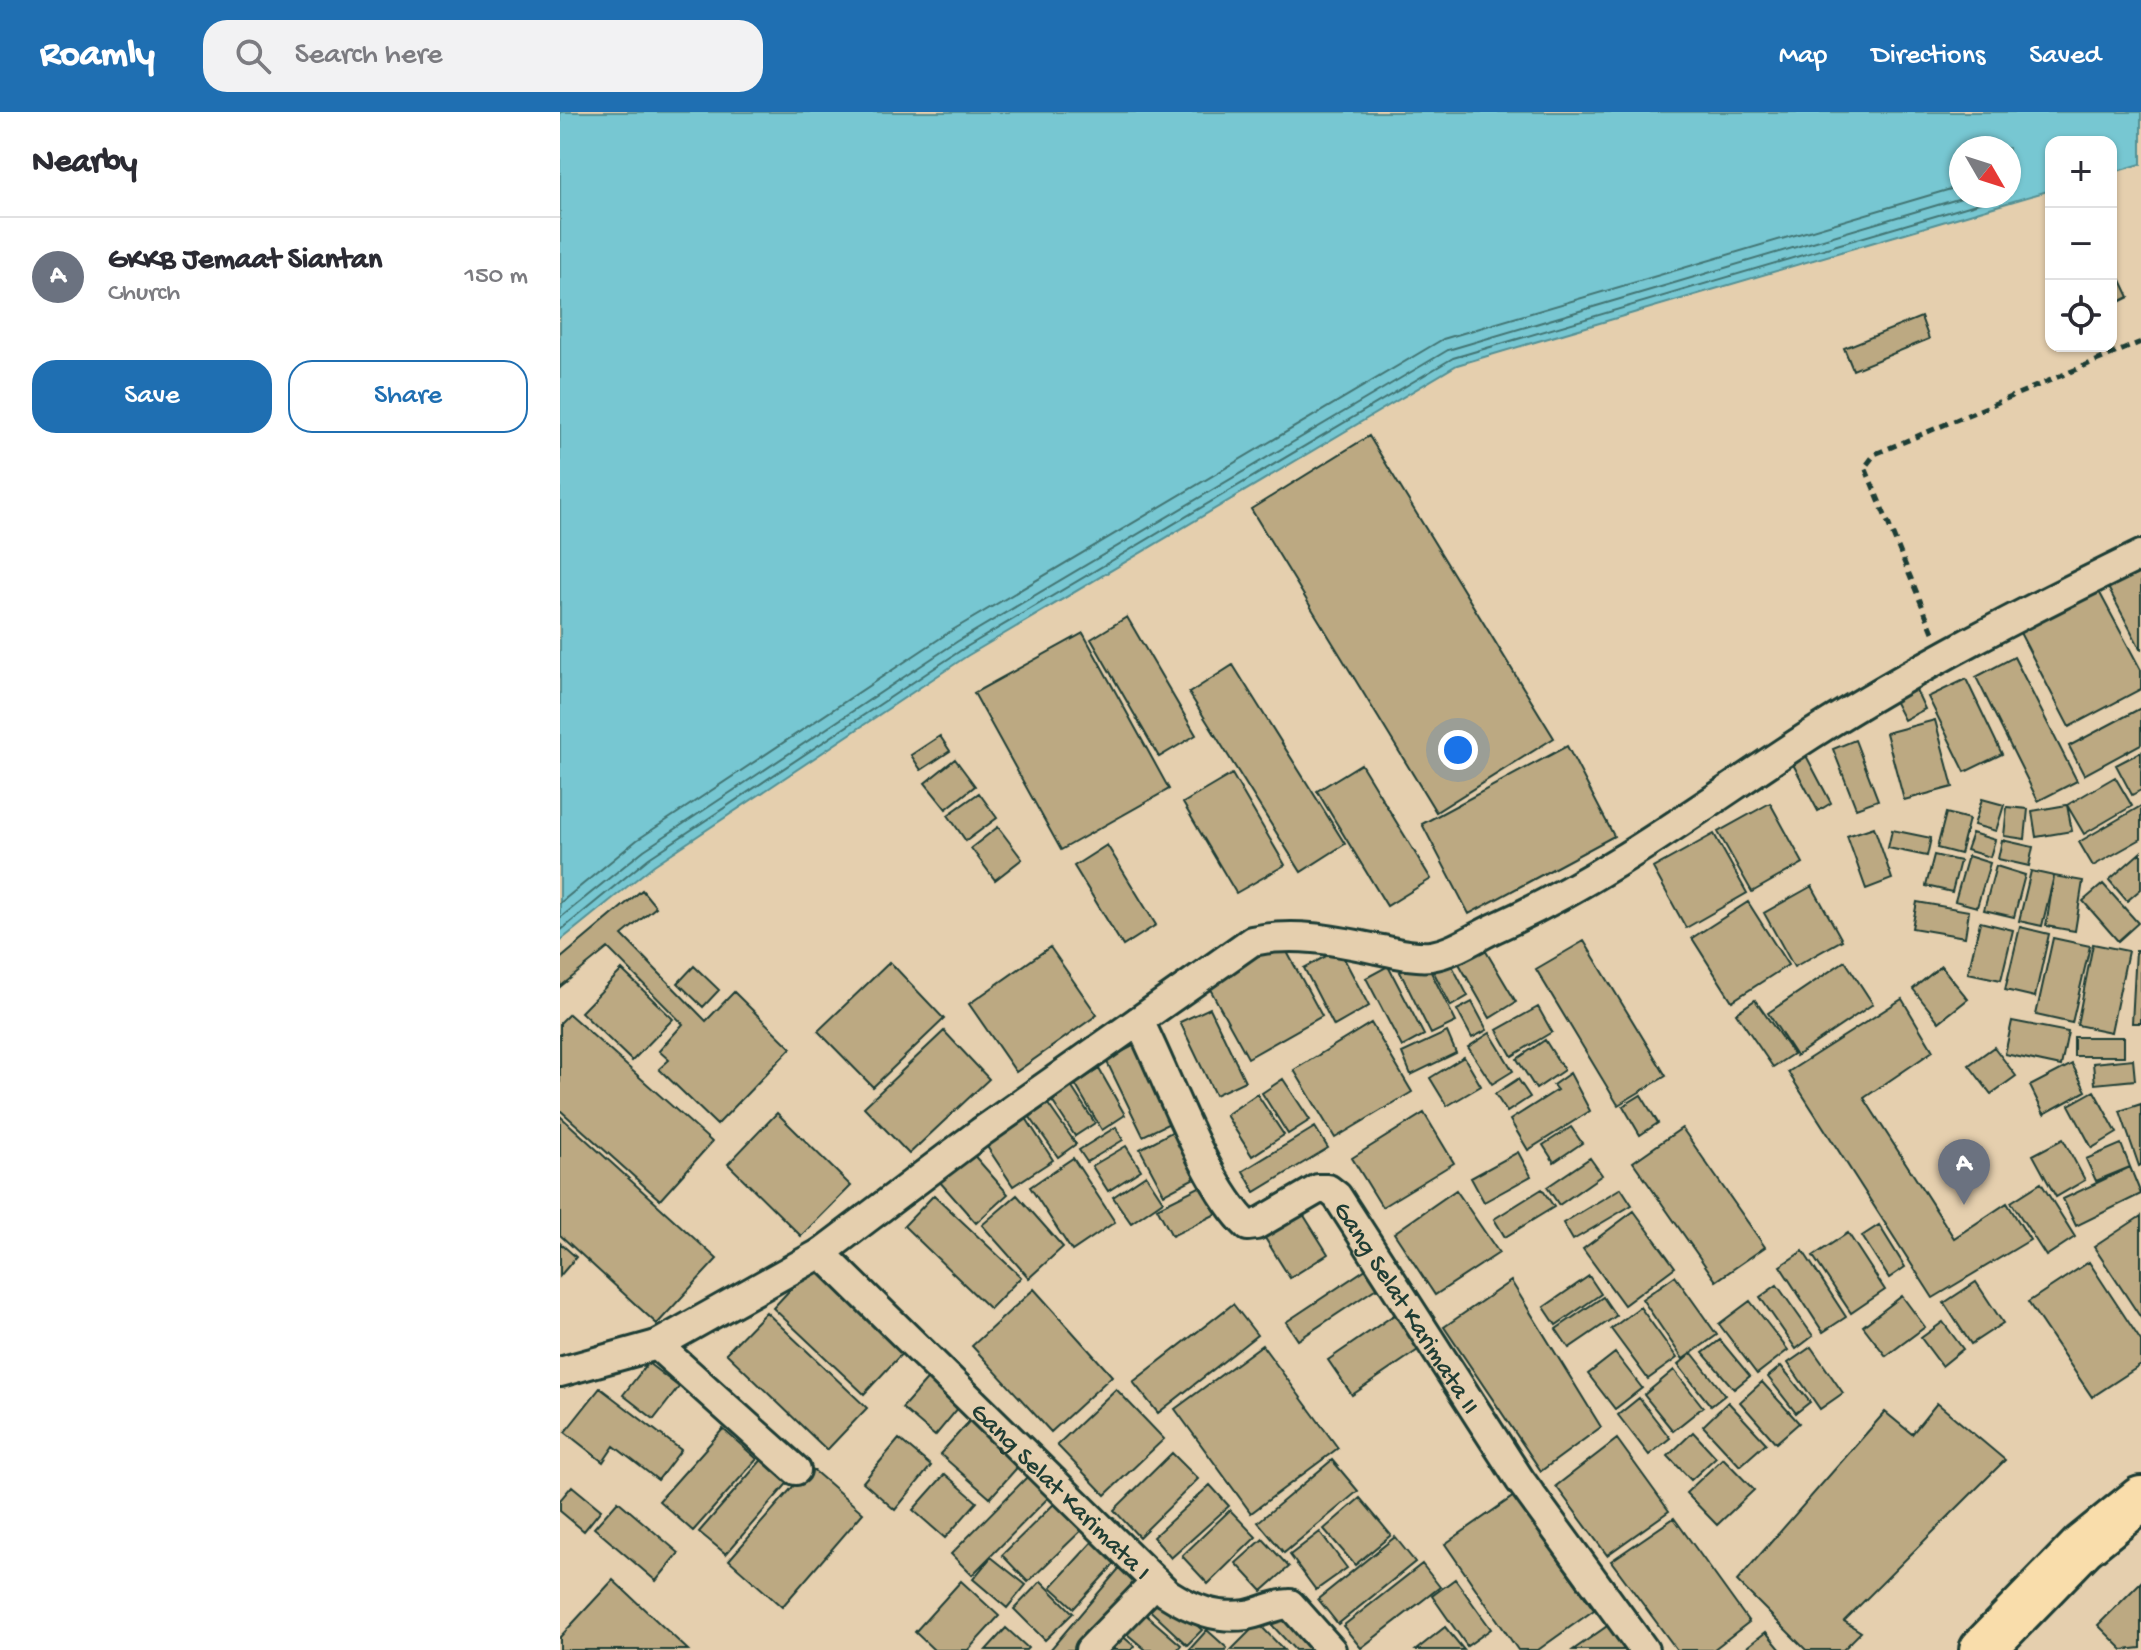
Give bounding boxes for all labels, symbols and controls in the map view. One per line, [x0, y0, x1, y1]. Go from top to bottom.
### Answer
search box [203, 20, 763, 92]
text: Roamly [40, 34, 155, 78]
icon: search [231, 34, 275, 78]
text: Search here [295, 39, 443, 74]
text: Map [1779, 40, 1827, 73]
text: Directions [1871, 40, 1985, 73]
text: Saved [2029, 40, 2101, 73]
north arrow [1949, 136, 2021, 208]
map controls [2045, 136, 2117, 352]
button: + [2045, 136, 2117, 208]
text: Nearby [32, 144, 137, 184]
button: − [2045, 208, 2117, 280]
text: GKKB Jemaat Siantan [108, 244, 382, 279]
text: A [50, 262, 66, 293]
text: 150 m [464, 262, 528, 293]
text: Church [108, 279, 180, 310]
button: locate [2045, 280, 2117, 352]
button: Save [32, 360, 272, 433]
button: Share [288, 360, 528, 433]
your location [1438, 730, 1478, 770]
pin: A [1938, 1139, 1990, 1205]
street label: Gang Selat Karimata II [1325, 1197, 1484, 1421]
street label: Gang Selat Karimata I [962, 1398, 1156, 1588]

